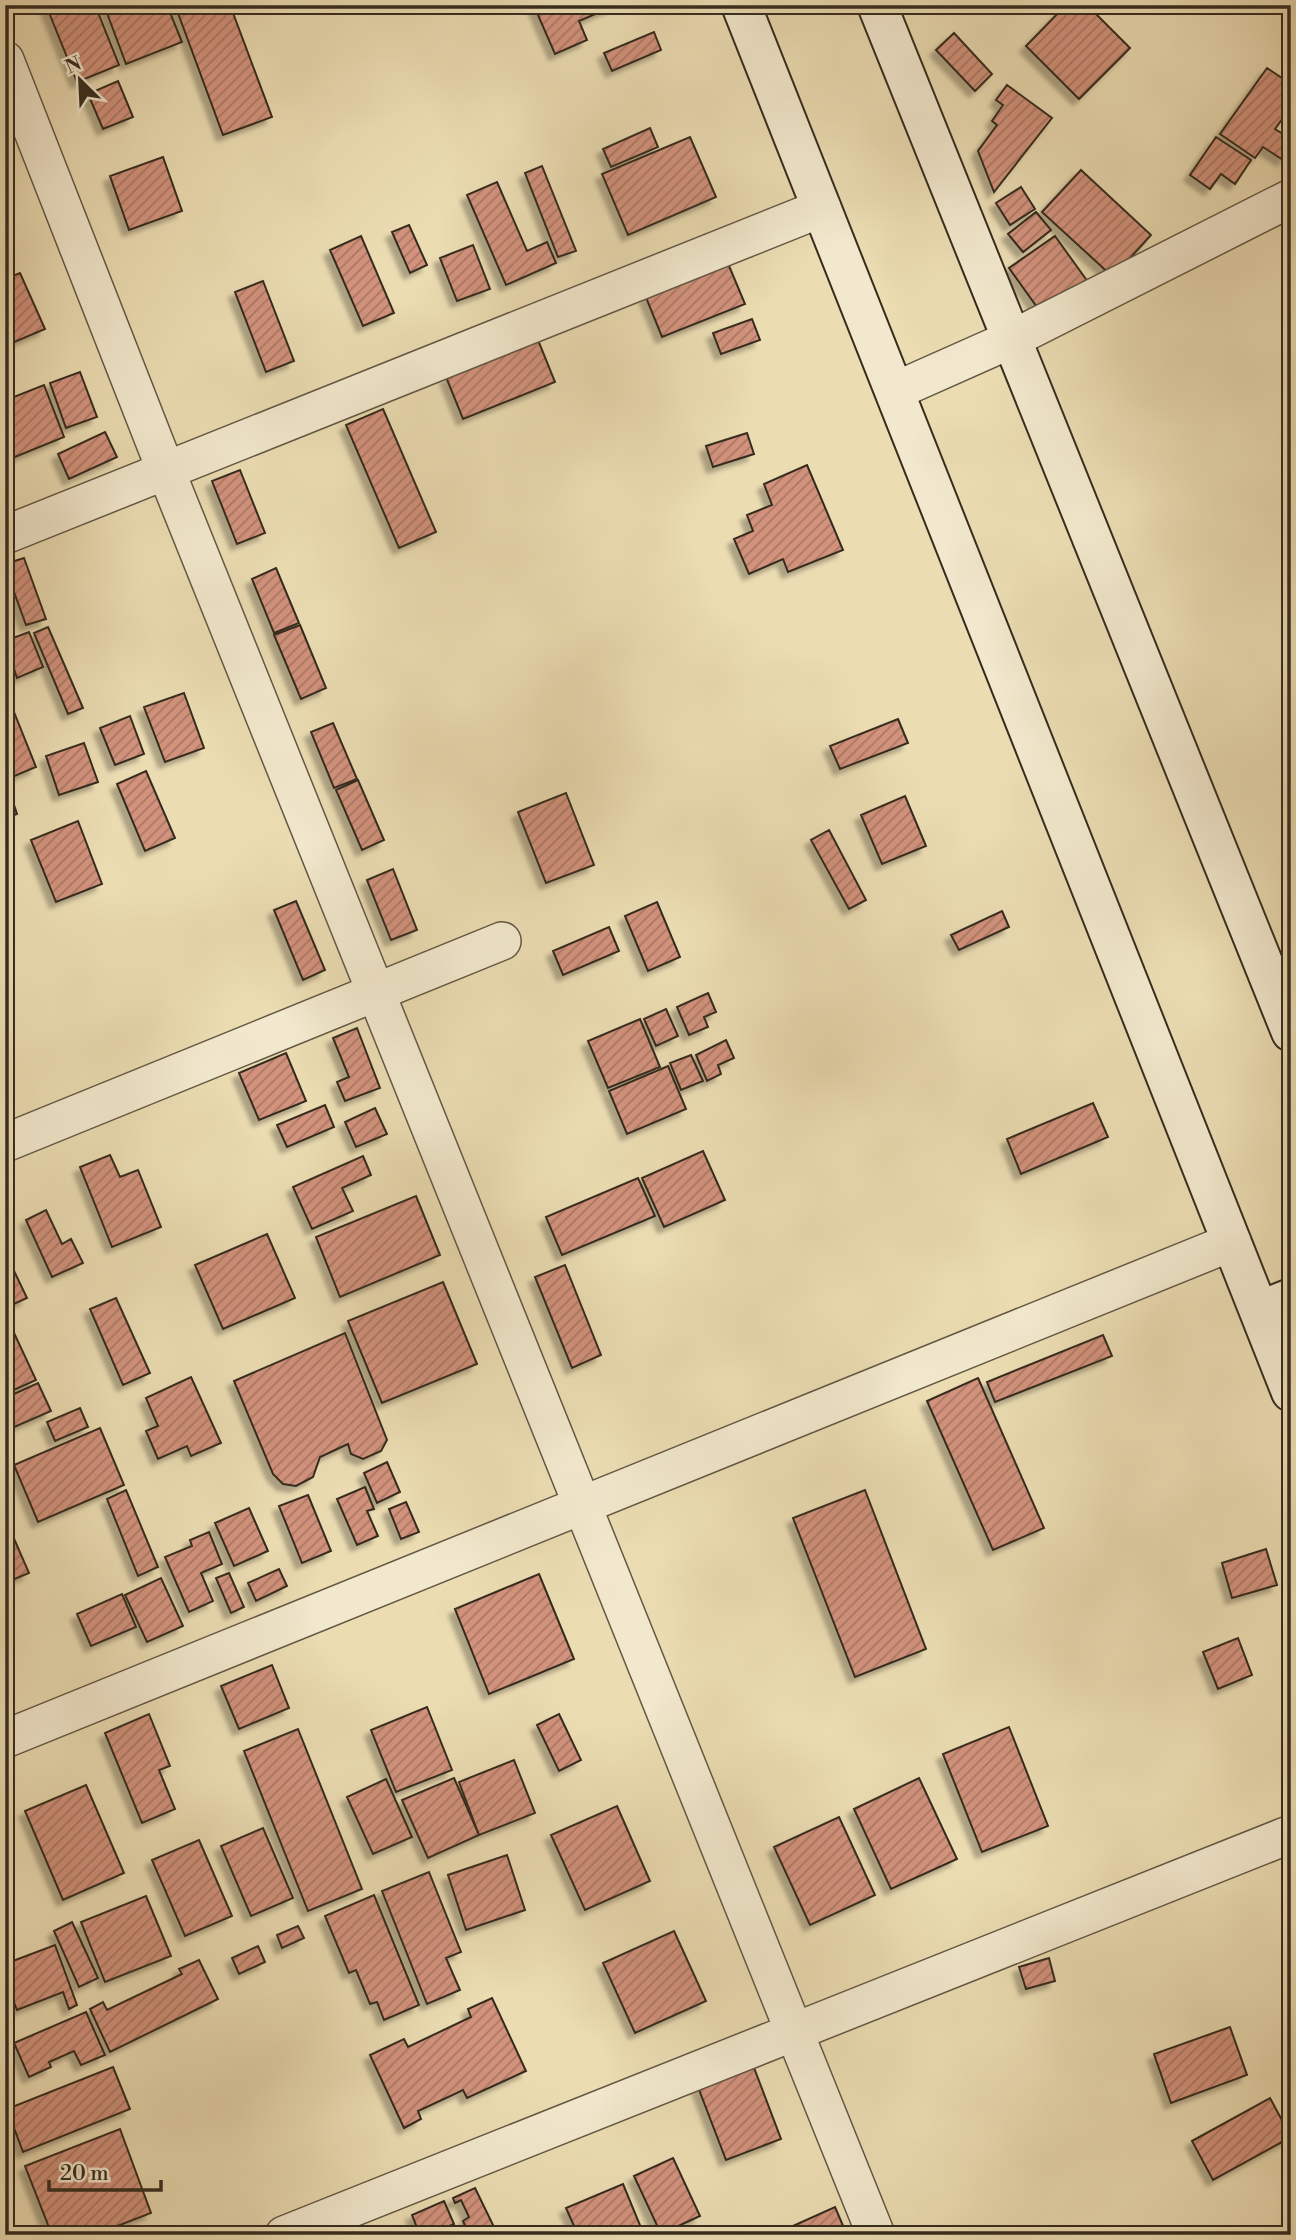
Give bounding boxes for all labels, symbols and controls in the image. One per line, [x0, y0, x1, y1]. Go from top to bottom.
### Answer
north arrow [46, 46, 116, 116]
text: N [62, 51, 85, 79]
scale bar [49, 2149, 161, 2193]
text: 20 m [60, 2161, 109, 2187]

